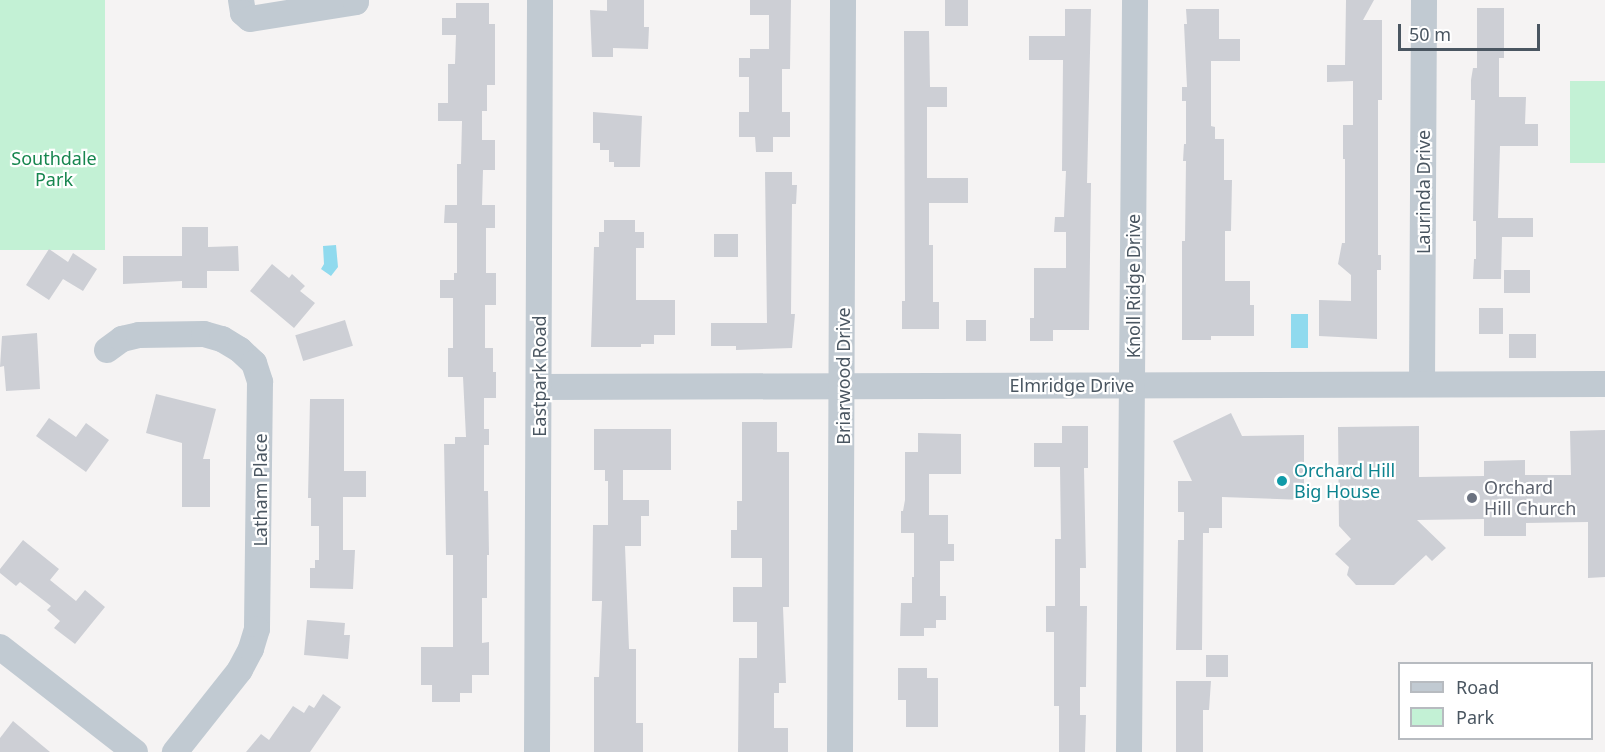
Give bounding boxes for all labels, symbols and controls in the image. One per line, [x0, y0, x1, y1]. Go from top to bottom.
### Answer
scale bar [1401, 12, 1544, 50]
text: 50 m [1409, 22, 1451, 46]
street label: Laurinda Drive [1412, 130, 1434, 254]
park label: Southdale Park [11, 148, 97, 190]
street label: Knoll Ridge Drive [1122, 214, 1144, 358]
street label: Briarwood Drive [832, 307, 854, 445]
street label: Eastpark Road [528, 315, 550, 437]
street label: Elmridge Drive [1009, 374, 1135, 396]
street label: Latham Place [249, 433, 271, 547]
place label: Orchard Hill Big House [1294, 460, 1395, 502]
marker: Orchard Hill Big House [1275, 474, 1289, 488]
place label: Orchard Hill Church [1484, 477, 1576, 520]
marker: Orchard Hill Church [1465, 491, 1479, 505]
legend [1398, 662, 1593, 740]
text: Road [1456, 675, 1499, 699]
text: Park [1456, 705, 1494, 729]

